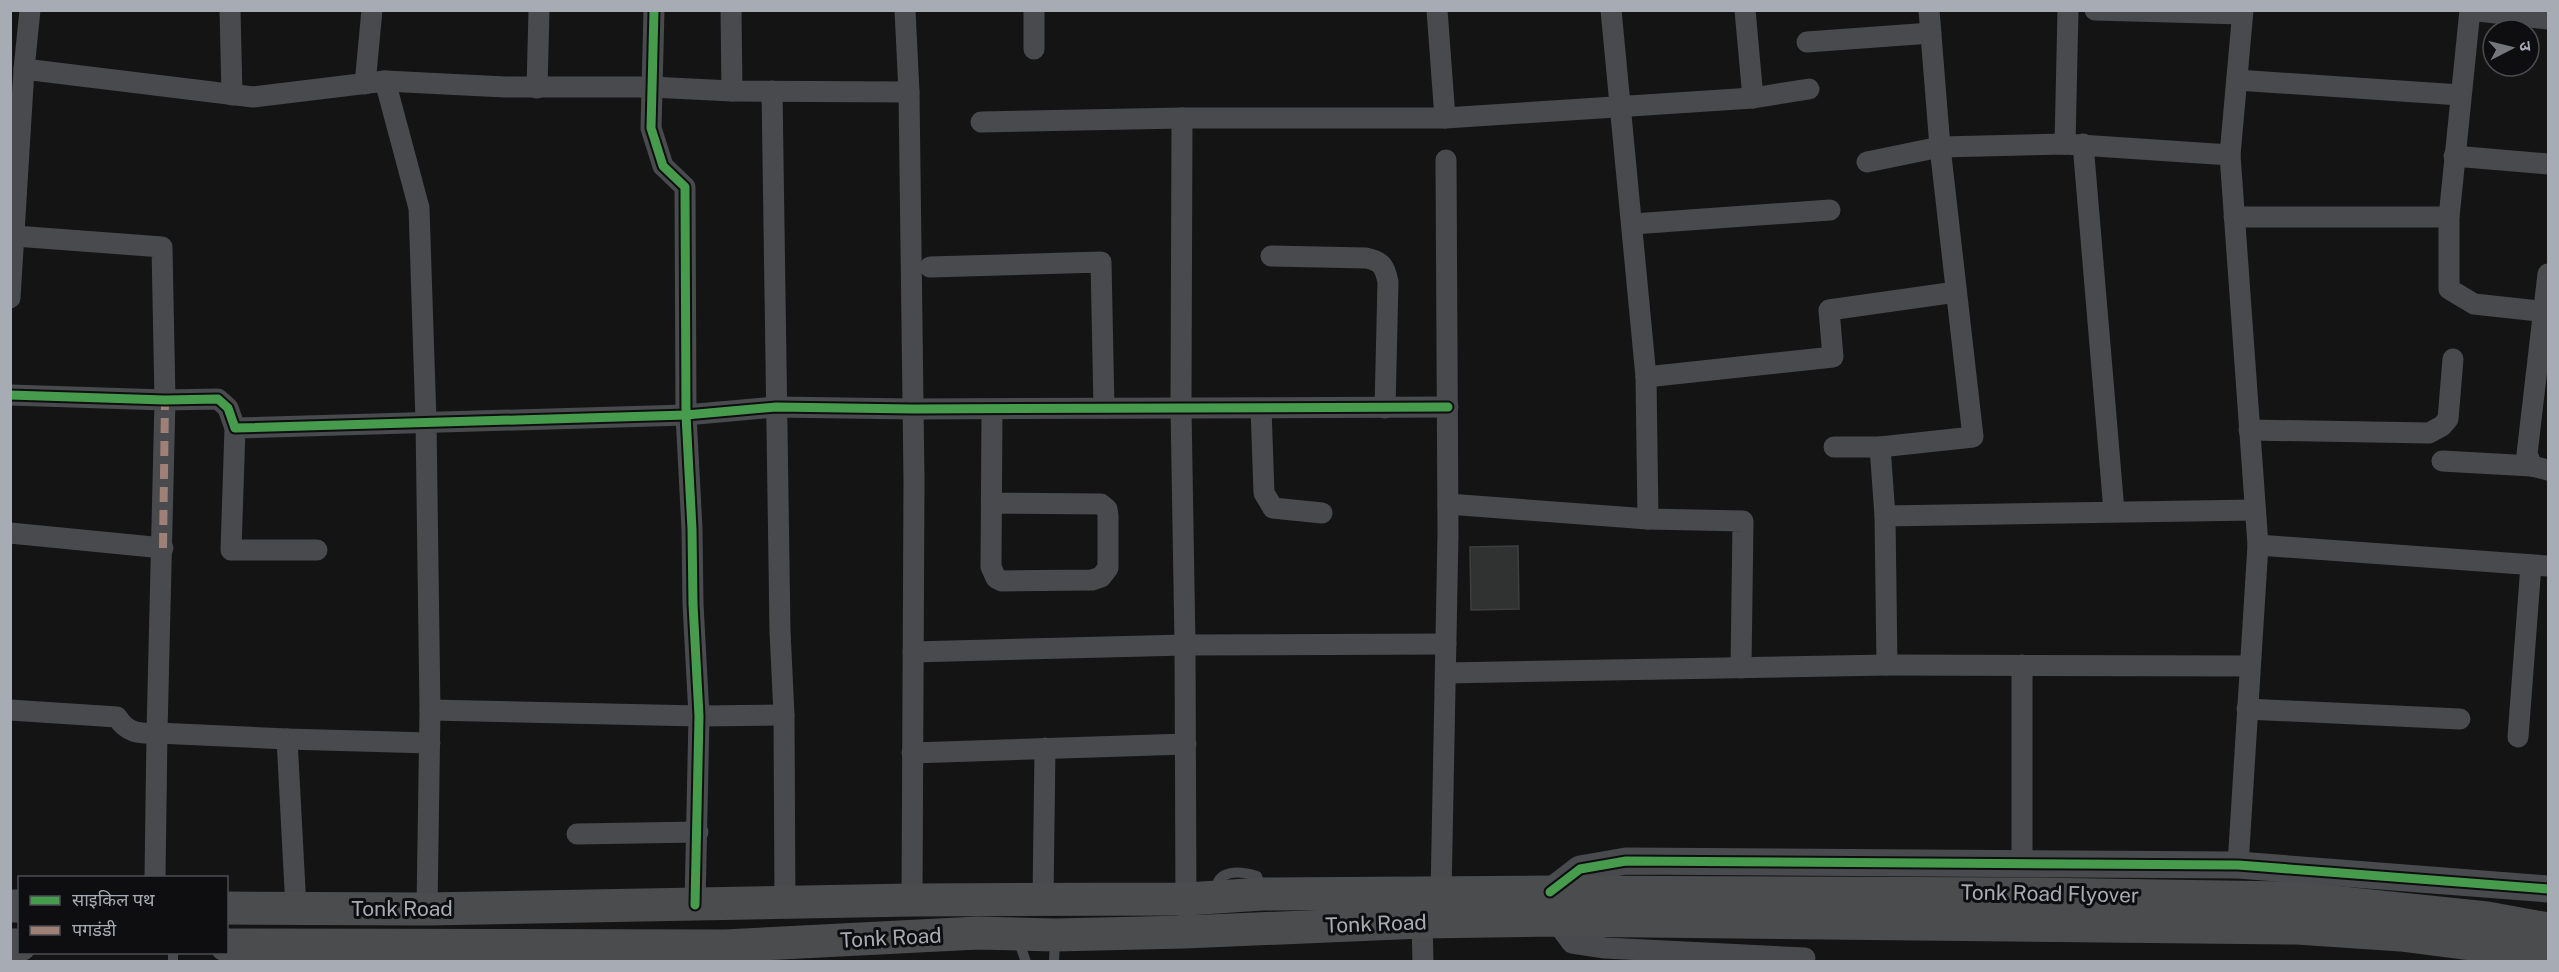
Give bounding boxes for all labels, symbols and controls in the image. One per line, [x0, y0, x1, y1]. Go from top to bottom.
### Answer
north arrow [2481, 18, 2541, 78]
text: उ [2515, 40, 2535, 53]
legend [18, 876, 228, 954]
street label: Tonk Road Flyover [1961, 879, 2139, 908]
text: साइकिल पथ [72, 889, 155, 910]
street label: Tonk Road [351, 896, 453, 921]
street label: Tonk Road [1325, 909, 1427, 938]
text: पगडंडी [72, 919, 117, 940]
street label: Tonk Road [840, 922, 942, 953]

